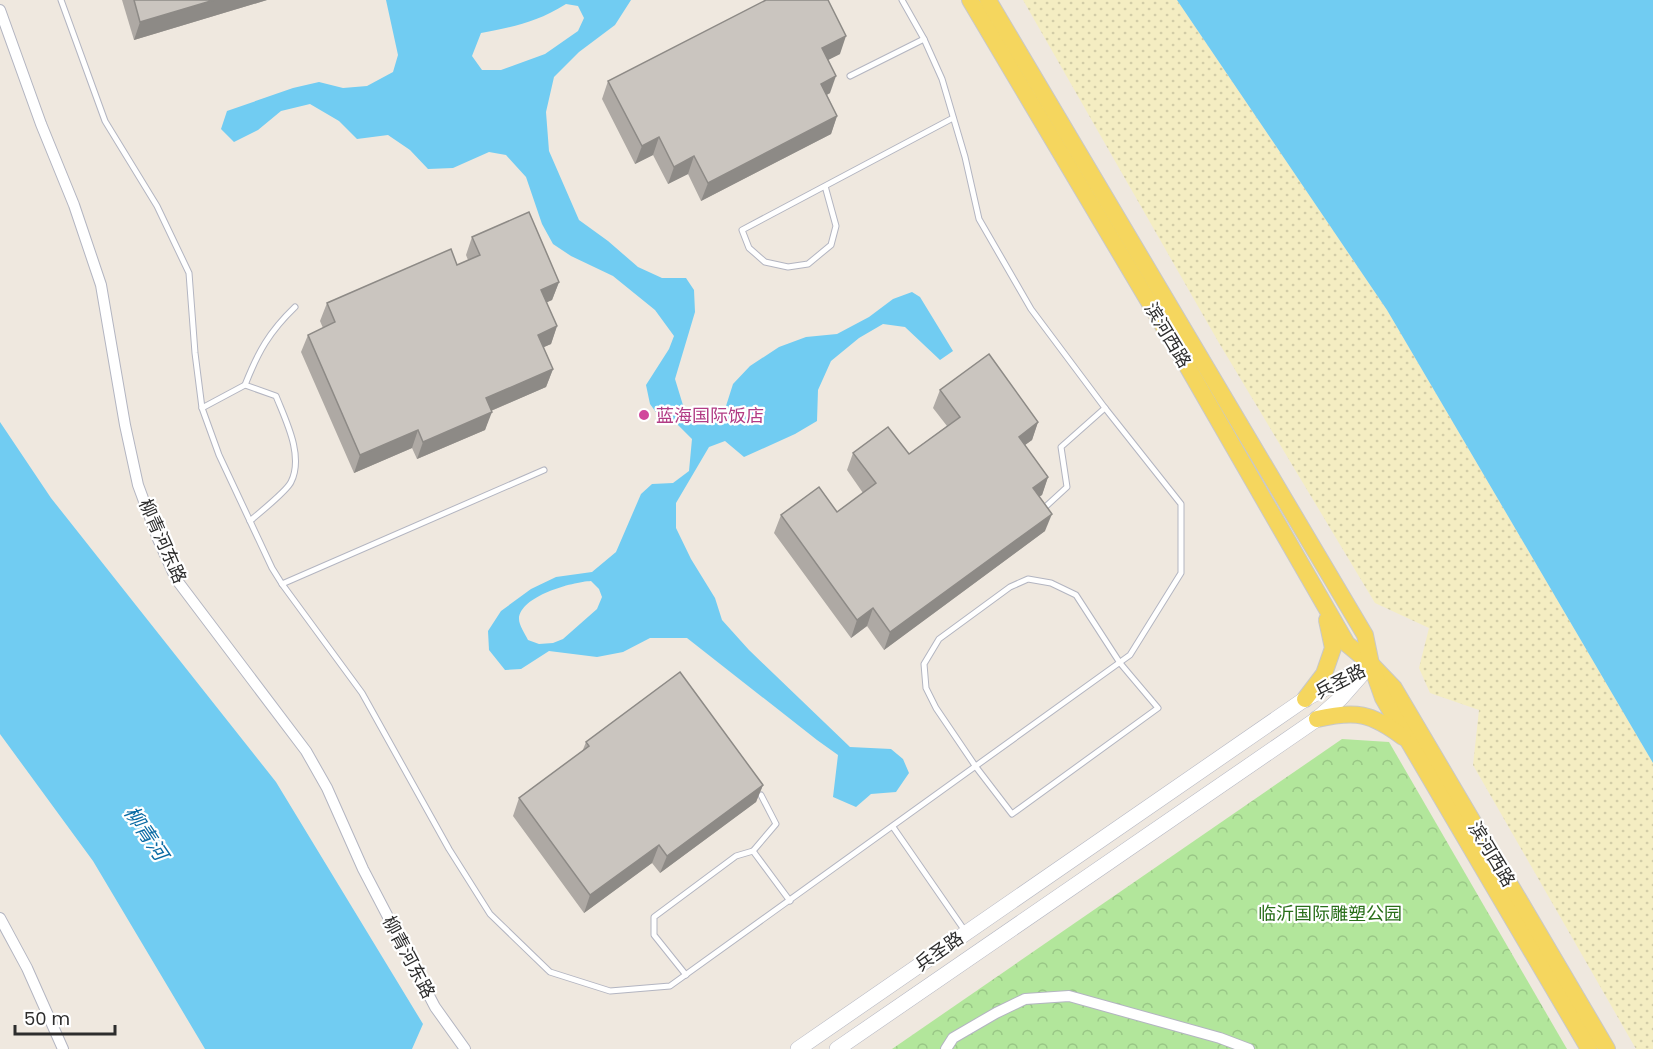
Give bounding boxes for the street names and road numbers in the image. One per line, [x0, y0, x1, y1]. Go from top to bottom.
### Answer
street label: 滨河西路 [1139, 298, 1197, 372]
street label: 柳青河东路 [133, 495, 193, 587]
street label: 兵圣路 [1310, 658, 1370, 704]
street label: 滨河西路 [1463, 817, 1521, 891]
street label: 柳青河东路 [377, 911, 441, 1003]
street label: 兵圣路 [910, 925, 968, 977]

